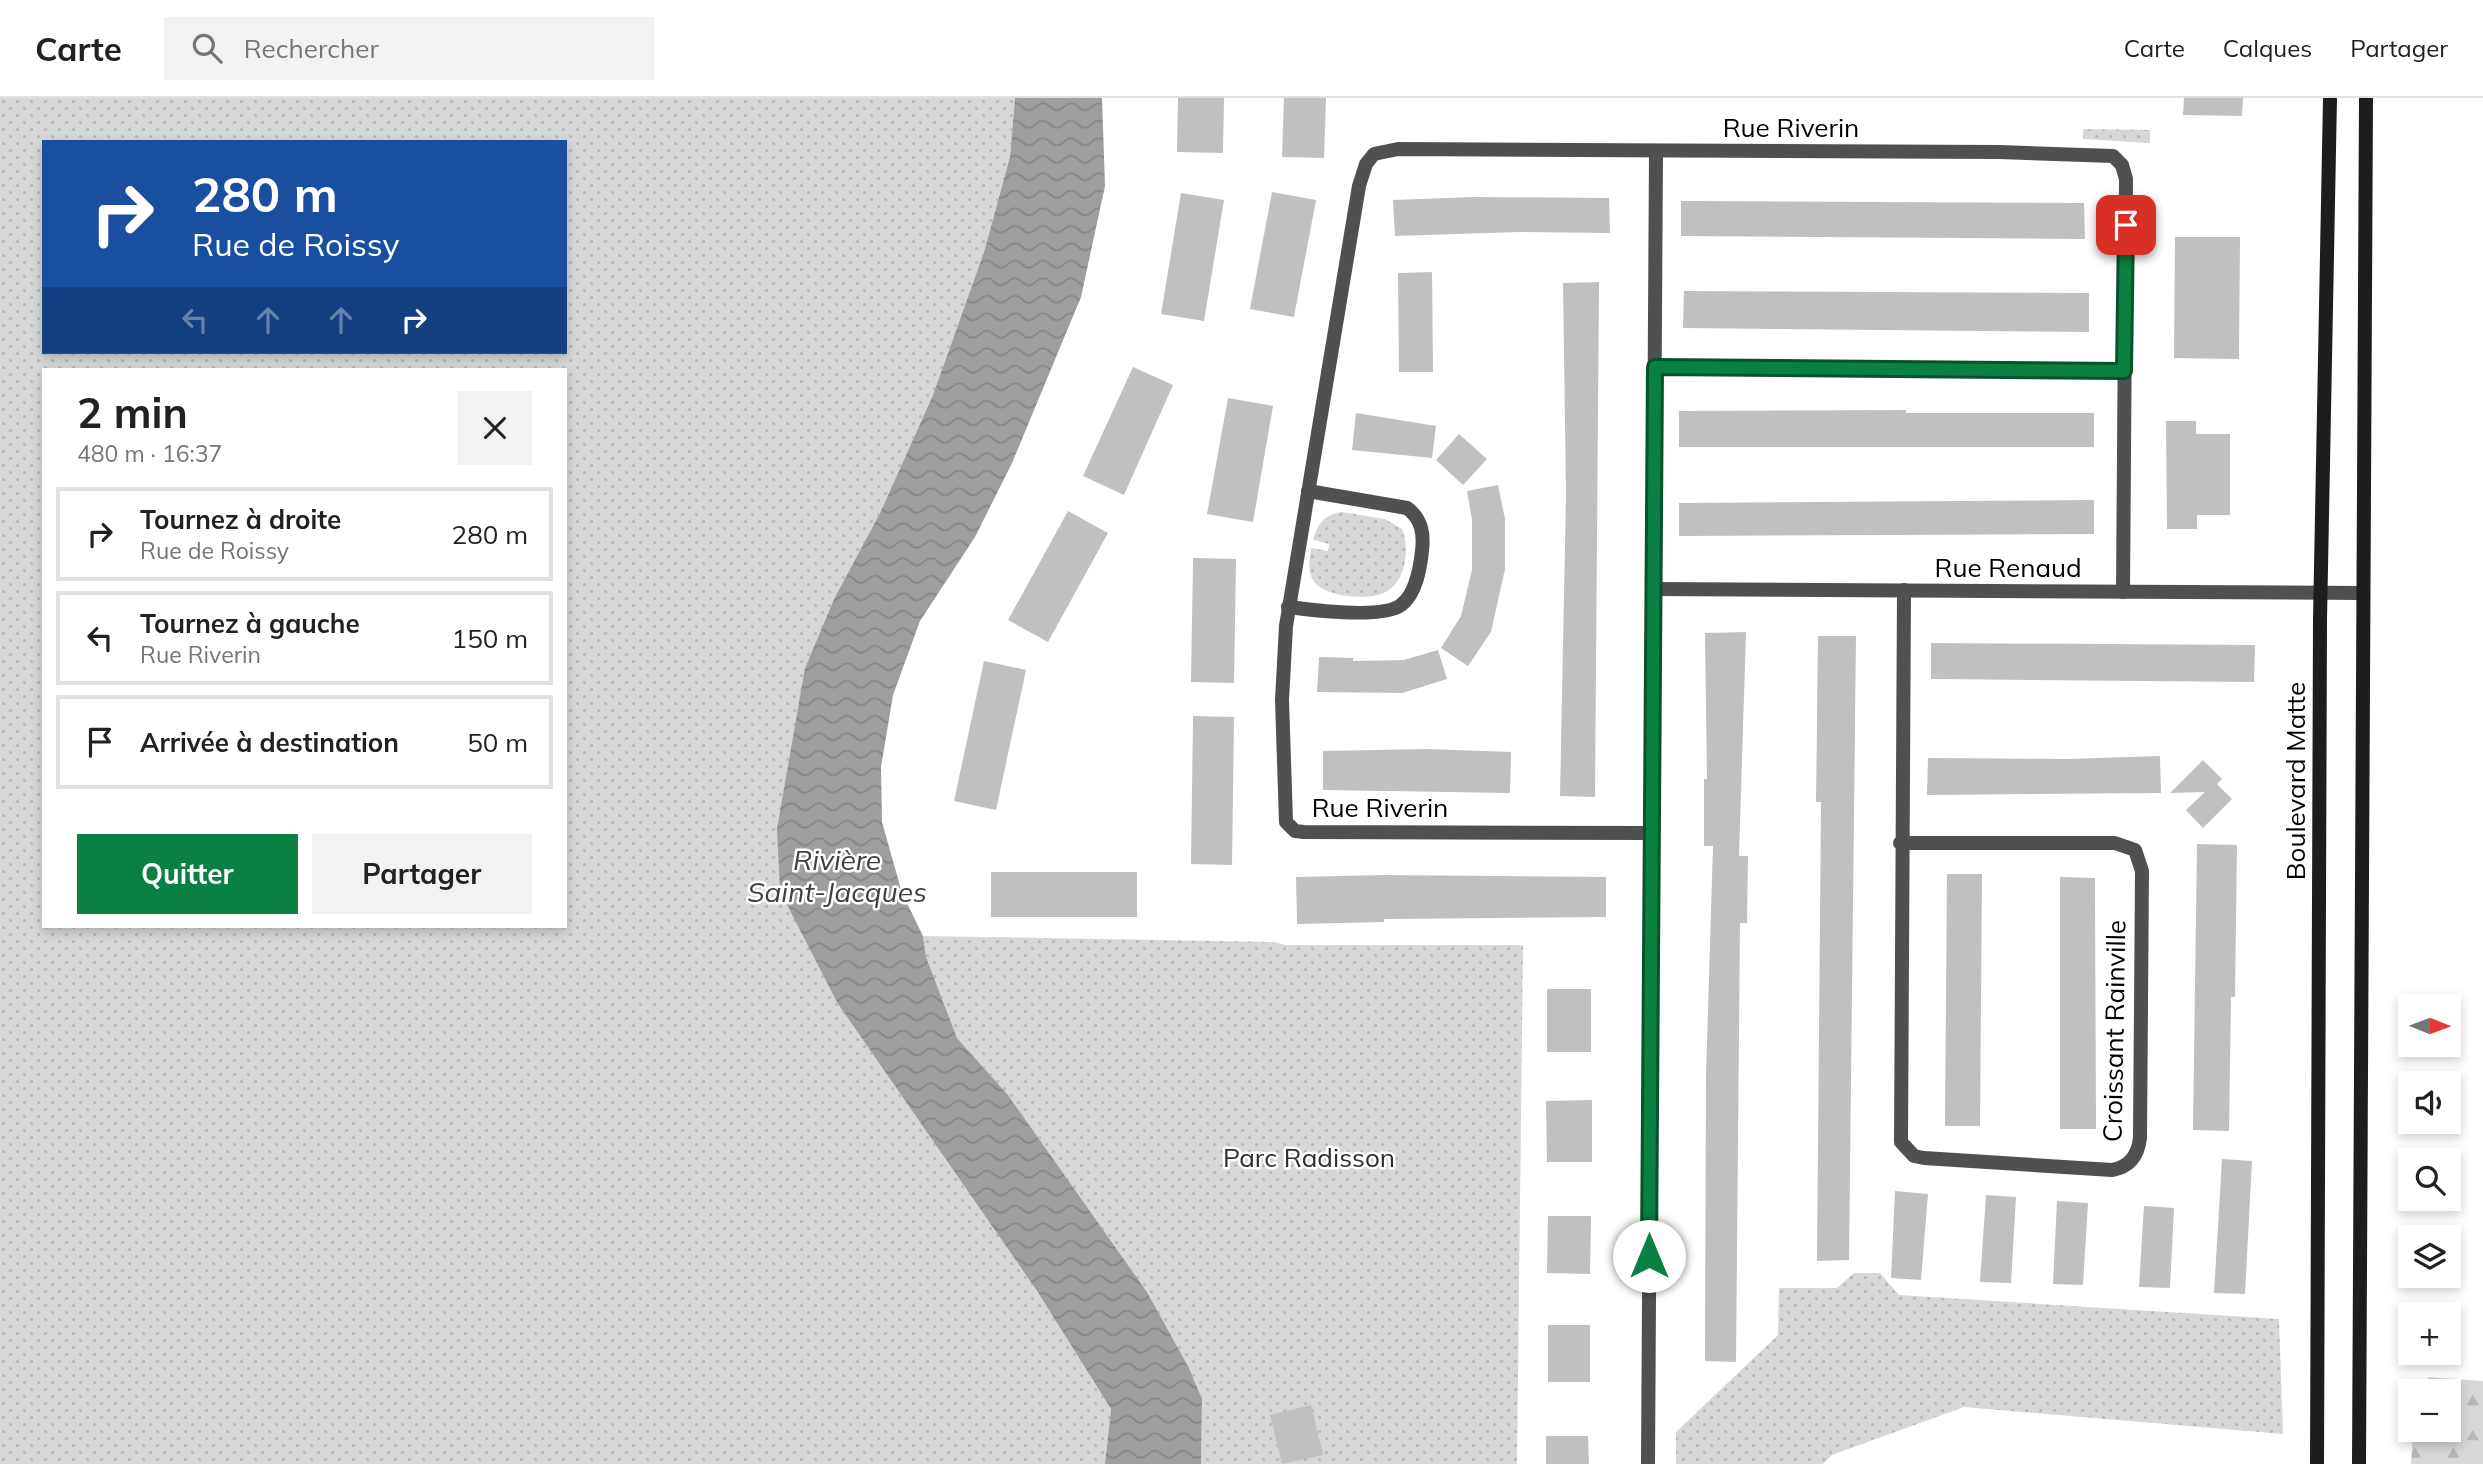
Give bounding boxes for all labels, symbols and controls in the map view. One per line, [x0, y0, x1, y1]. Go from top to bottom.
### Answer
search box [164, 17, 654, 80]
text: Carte [35, 28, 122, 69]
icon: search [188, 29, 226, 67]
text: Rechercher [244, 32, 379, 65]
text: Carte [2124, 33, 2185, 63]
text: Calques [2223, 33, 2312, 63]
text: Partager [2350, 33, 2448, 63]
street label: Rue Riverin [1723, 111, 1859, 144]
text: 280 m [192, 163, 338, 224]
icon: right [77, 168, 168, 259]
pin [2096, 195, 2156, 255]
icon: arrive [2107, 206, 2145, 244]
text: Rue de Roissy [192, 224, 399, 264]
icon: left [176, 301, 214, 339]
icon: ahead [249, 301, 287, 339]
icon: ahead [322, 301, 360, 339]
icon: right [395, 301, 433, 339]
text: 2 min [77, 386, 188, 439]
button: close [458, 391, 532, 465]
text: 480 m · 16:37 [77, 439, 222, 468]
text: Tournez à droite [140, 503, 341, 536]
icon: right [81, 515, 119, 553]
text: 280 m [452, 518, 528, 551]
text: Rue de Roissy [140, 536, 289, 565]
street label: Rue Renaud [1934, 551, 2082, 584]
text: Tournez à gauche [140, 607, 360, 640]
icon: left [81, 619, 119, 657]
text: 150 m [452, 622, 528, 655]
text: Rue Riverin [140, 640, 261, 669]
street label: Boulevard Matte [2279, 682, 2312, 880]
icon: arrive [81, 723, 119, 761]
text: Arrivée à destination [140, 726, 399, 759]
text: 50 m [467, 726, 528, 759]
street label: Rue Riverin [1312, 791, 1448, 824]
button: Quitter [77, 834, 298, 914]
button: Partager [312, 834, 532, 914]
water label: Rivière Saint-Jacques [747, 842, 927, 909]
street label: Croissant Rainville [2096, 920, 2132, 1142]
north arrow [2398, 994, 2460, 1057]
map controls [2398, 994, 2461, 1442]
button: sound [2398, 1071, 2461, 1134]
park label: Parc Radisson [1223, 1141, 1395, 1174]
button: search [2398, 1148, 2461, 1211]
position arrow [1612, 1219, 1686, 1293]
button: layers [2398, 1225, 2461, 1288]
button: + [2398, 1302, 2461, 1365]
button: − [2398, 1379, 2461, 1442]

